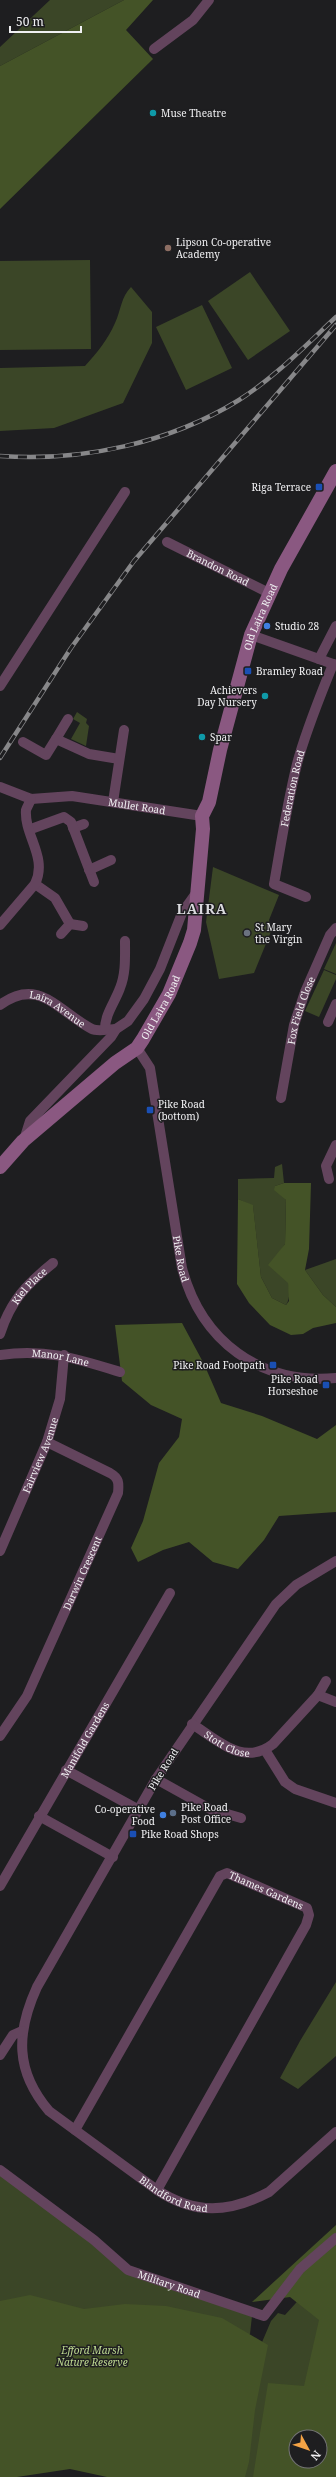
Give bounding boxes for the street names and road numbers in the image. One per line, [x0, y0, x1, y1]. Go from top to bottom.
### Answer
street label: Brandon Road [184, 546, 252, 589]
street label: Old Laira Road [240, 581, 280, 652]
street label: Federation Road [277, 748, 308, 828]
street label: Mullet Road [107, 795, 166, 817]
street label: Old Laira Road [137, 973, 183, 1042]
street label: Fox Field Close [284, 974, 318, 1046]
street label: Laira Avenue [29, 987, 88, 1031]
street label: Pike Road [170, 1234, 193, 1284]
street label: Kiel Place [8, 1264, 50, 1307]
street label: Manor Lane [31, 1346, 91, 1369]
street label: Fairview Avenue [19, 1416, 61, 1495]
street label: Darwin Crescent [59, 1533, 105, 1612]
street label: Manifold Gardens [57, 1699, 113, 1781]
street label: Stott Close [202, 1727, 250, 1760]
street label: Pike Road [145, 1745, 181, 1793]
street label: Thames Gardens [227, 1868, 306, 1913]
street label: Blandford Road [136, 2172, 208, 2215]
street label: Military Road [136, 2267, 202, 2301]

